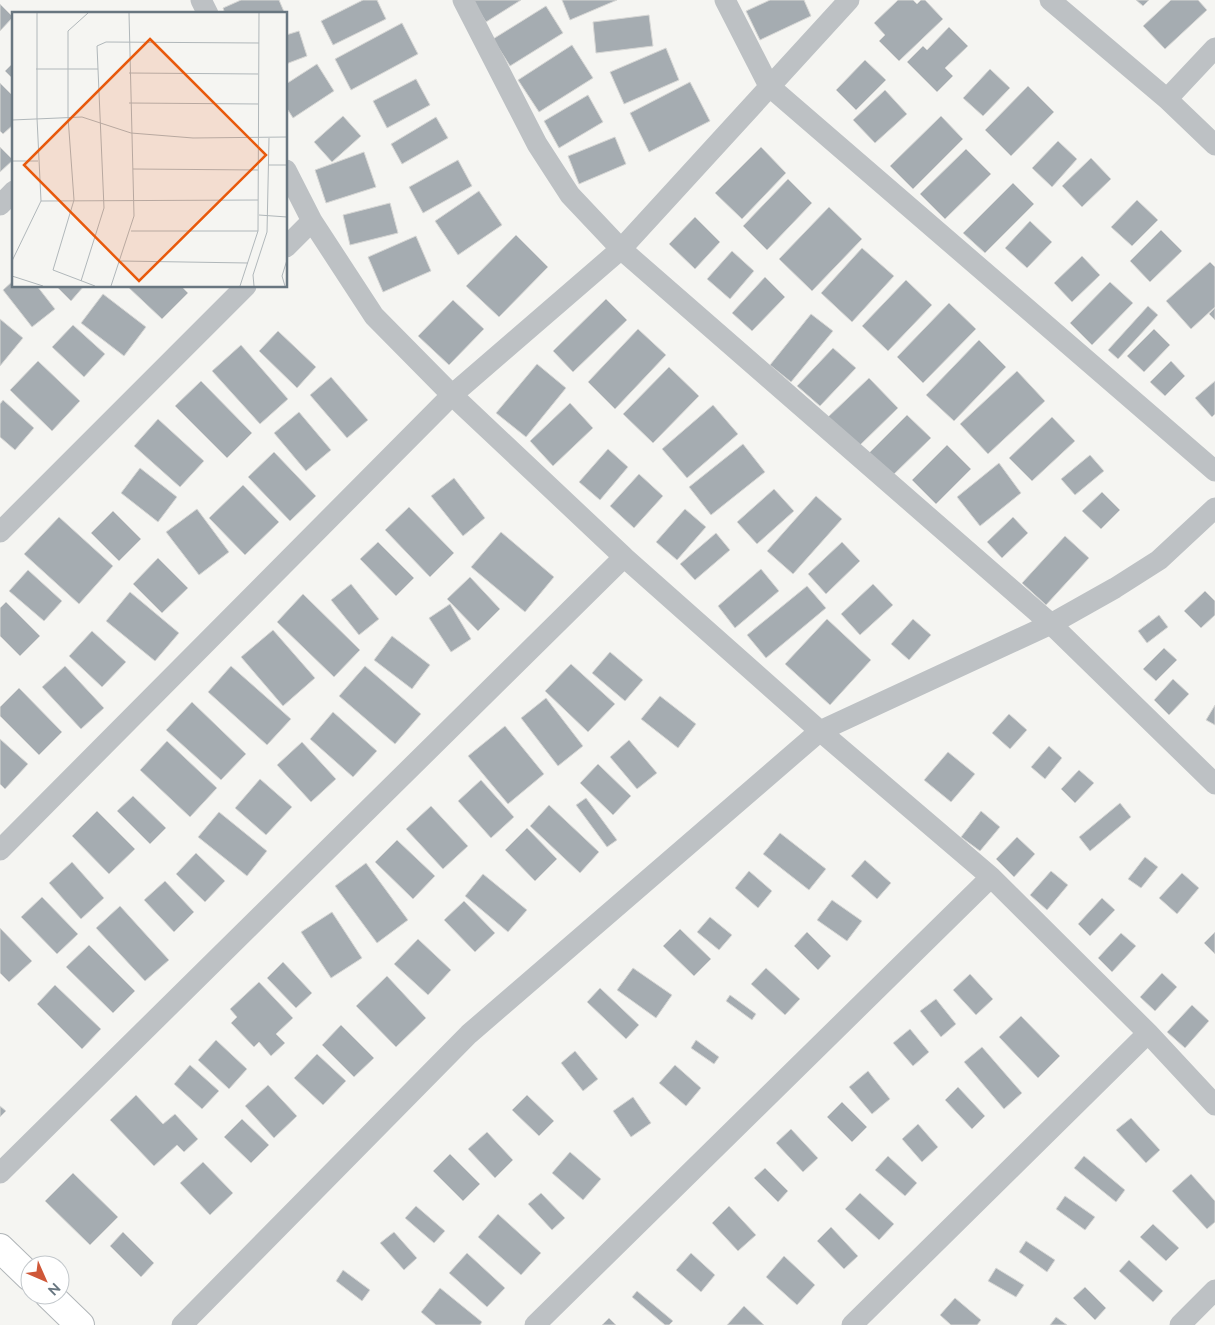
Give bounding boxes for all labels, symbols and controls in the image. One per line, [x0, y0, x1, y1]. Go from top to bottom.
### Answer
inset map [12, 12, 288, 288]
north arrow [20, 1255, 70, 1305]
text: N [45, 1280, 64, 1299]

